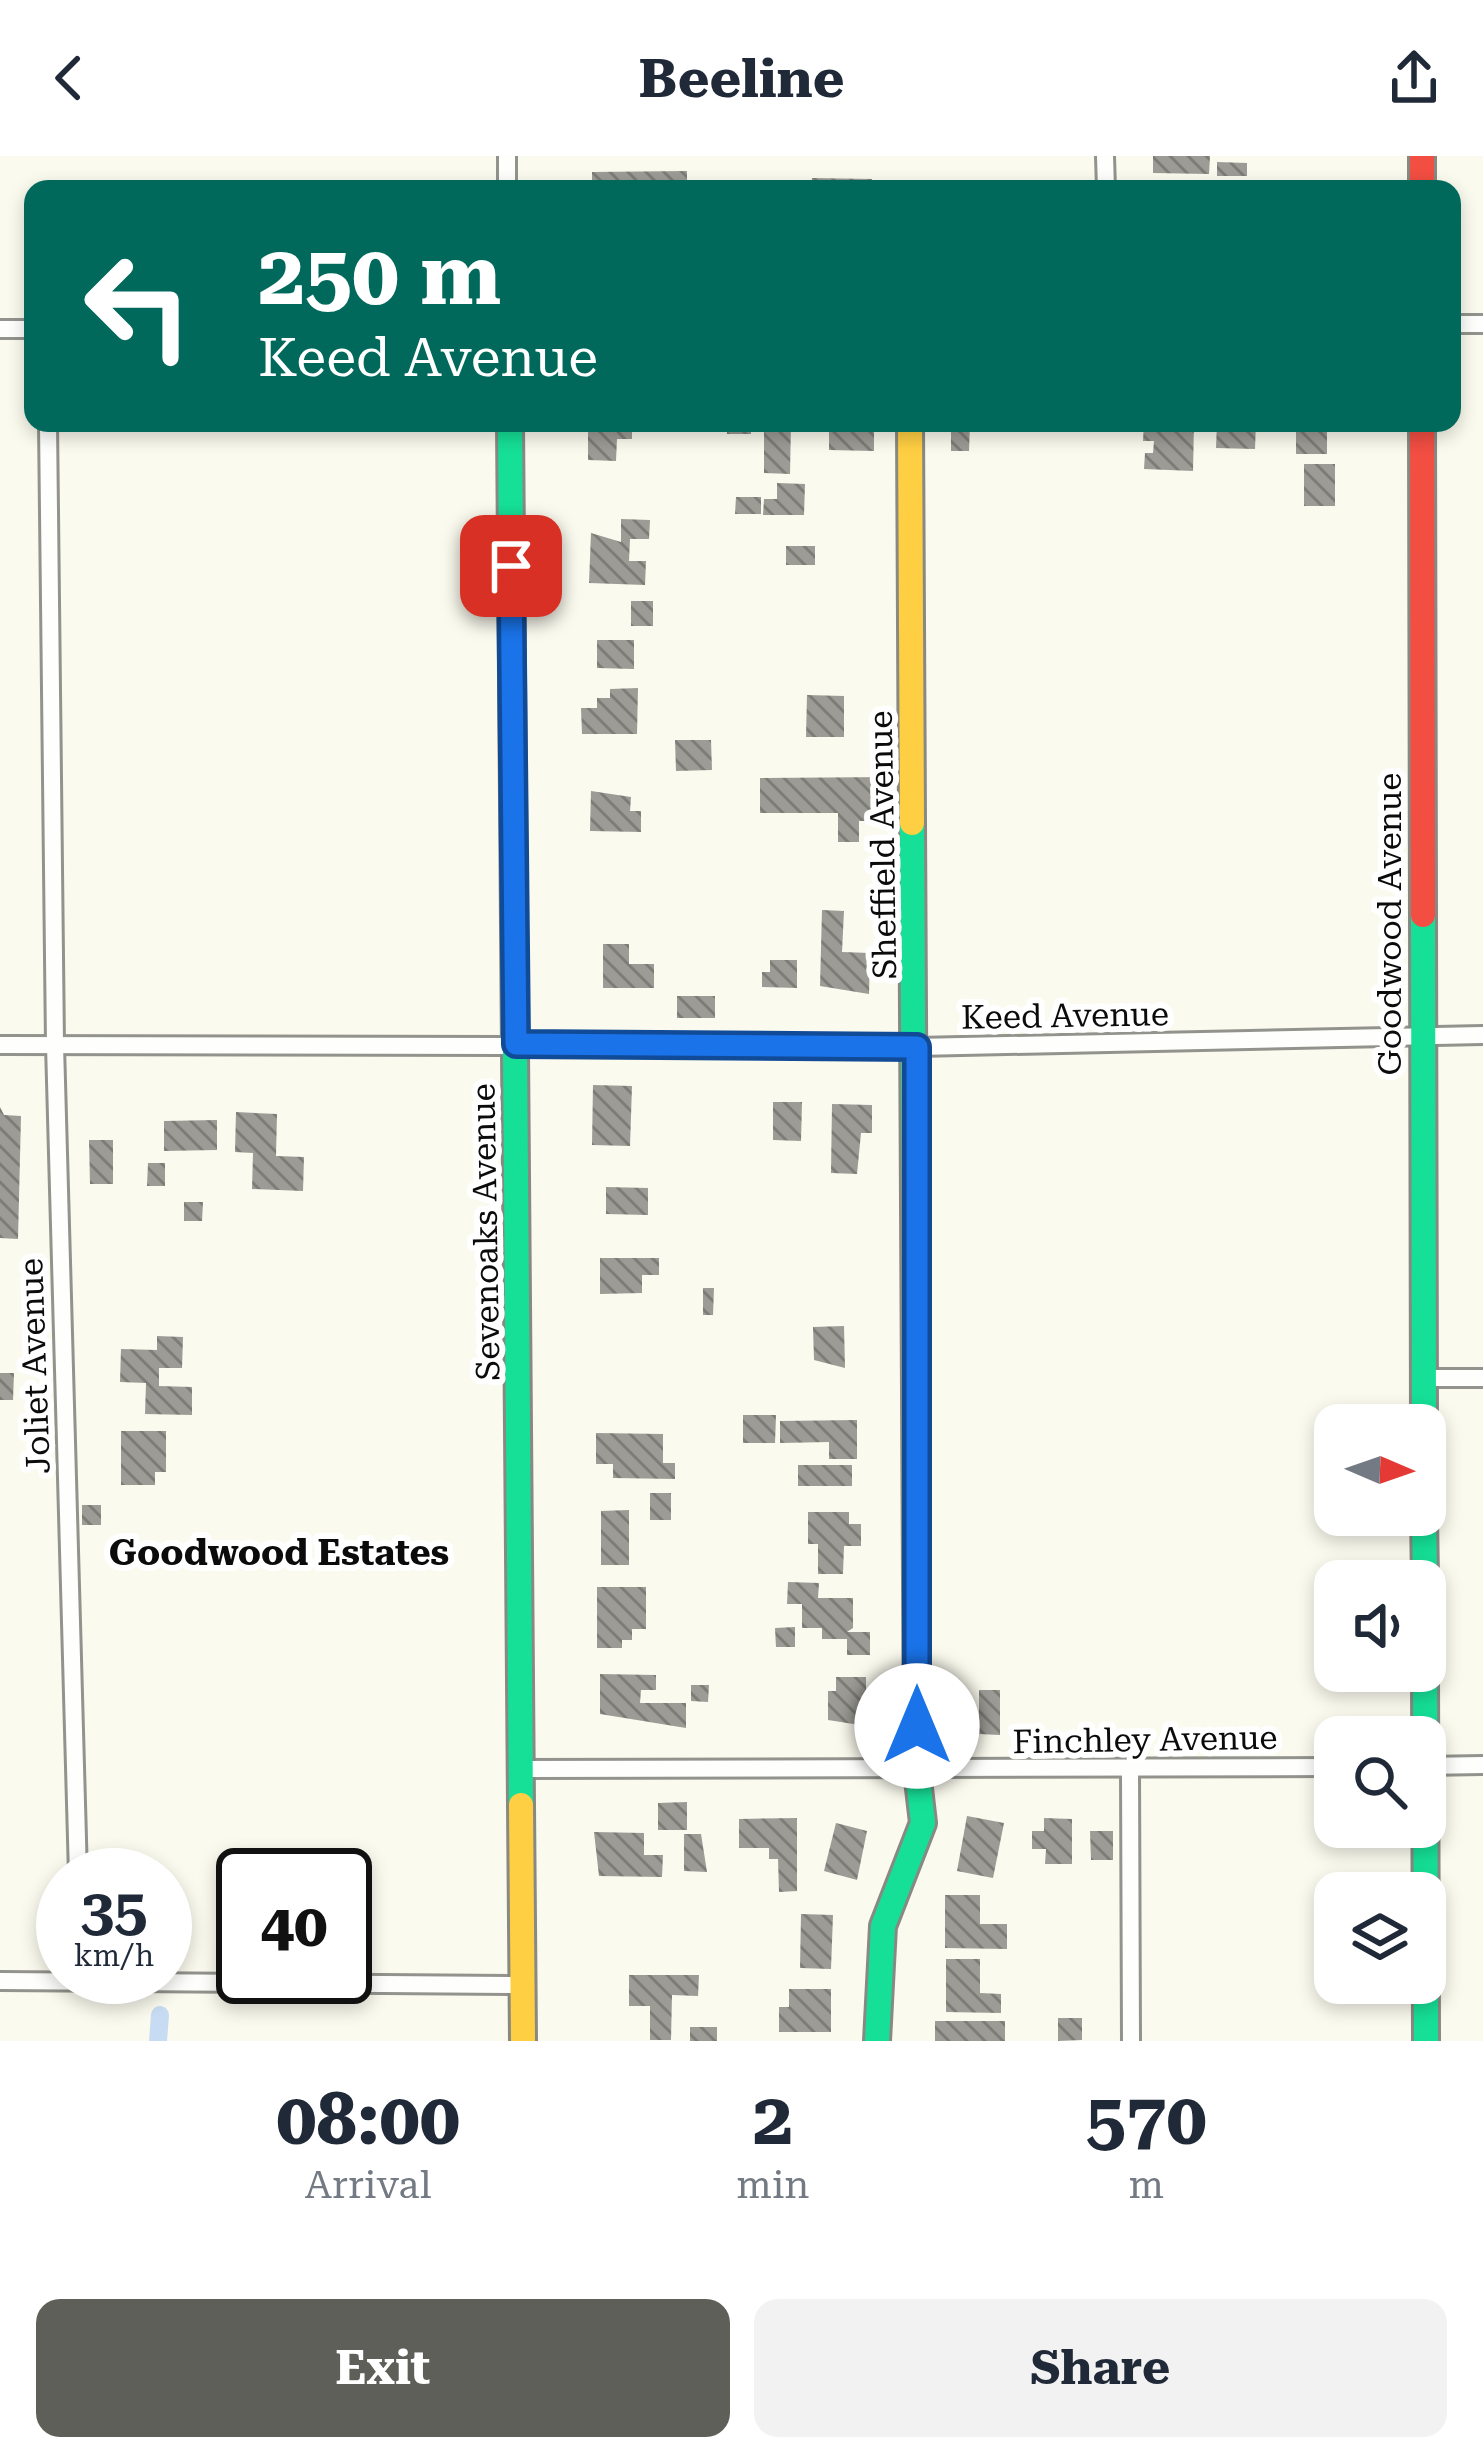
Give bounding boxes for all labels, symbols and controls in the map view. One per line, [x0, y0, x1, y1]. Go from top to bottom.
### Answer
icon: back [36, 45, 102, 111]
icon: share [1381, 45, 1447, 111]
text: Beeline [638, 47, 845, 110]
text: 250 m [258, 226, 501, 324]
icon: left [60, 228, 216, 384]
text: Keed Avenue [258, 326, 598, 389]
pin [460, 515, 562, 617]
icon: arrive [478, 533, 544, 599]
street label: Sheffield Avenue [861, 710, 904, 980]
street label: Goodwood Avenue [1370, 773, 1409, 1075]
street label: Keed Avenue [961, 994, 1169, 1037]
street label: Sevenoaks Avenue [463, 1083, 508, 1381]
street label: Joliet Avenue [11, 1257, 58, 1475]
north arrow [1314, 1404, 1446, 1536]
map controls [1314, 1404, 1446, 2004]
district label: Goodwood Estates [109, 1532, 449, 1574]
button: sound [1314, 1560, 1446, 1692]
position arrow [854, 1663, 980, 1789]
button: search [1314, 1716, 1446, 1848]
street label: Finchley Avenue [1012, 1718, 1278, 1761]
speed limit sign: 40 [216, 1848, 372, 2004]
button: layers [1314, 1872, 1446, 2004]
text: 35 [80, 1875, 148, 1946]
text: km/h [74, 1938, 154, 1973]
text: 08:00 [276, 2077, 460, 2162]
text: 2 [753, 2077, 793, 2162]
text: 570 [1086, 2077, 1207, 2162]
text: Arrival [305, 2162, 432, 2208]
text: min [736, 2162, 810, 2208]
text: m [1128, 2162, 1164, 2208]
button: Exit [36, 2299, 730, 2437]
button: Share [754, 2299, 1447, 2437]

